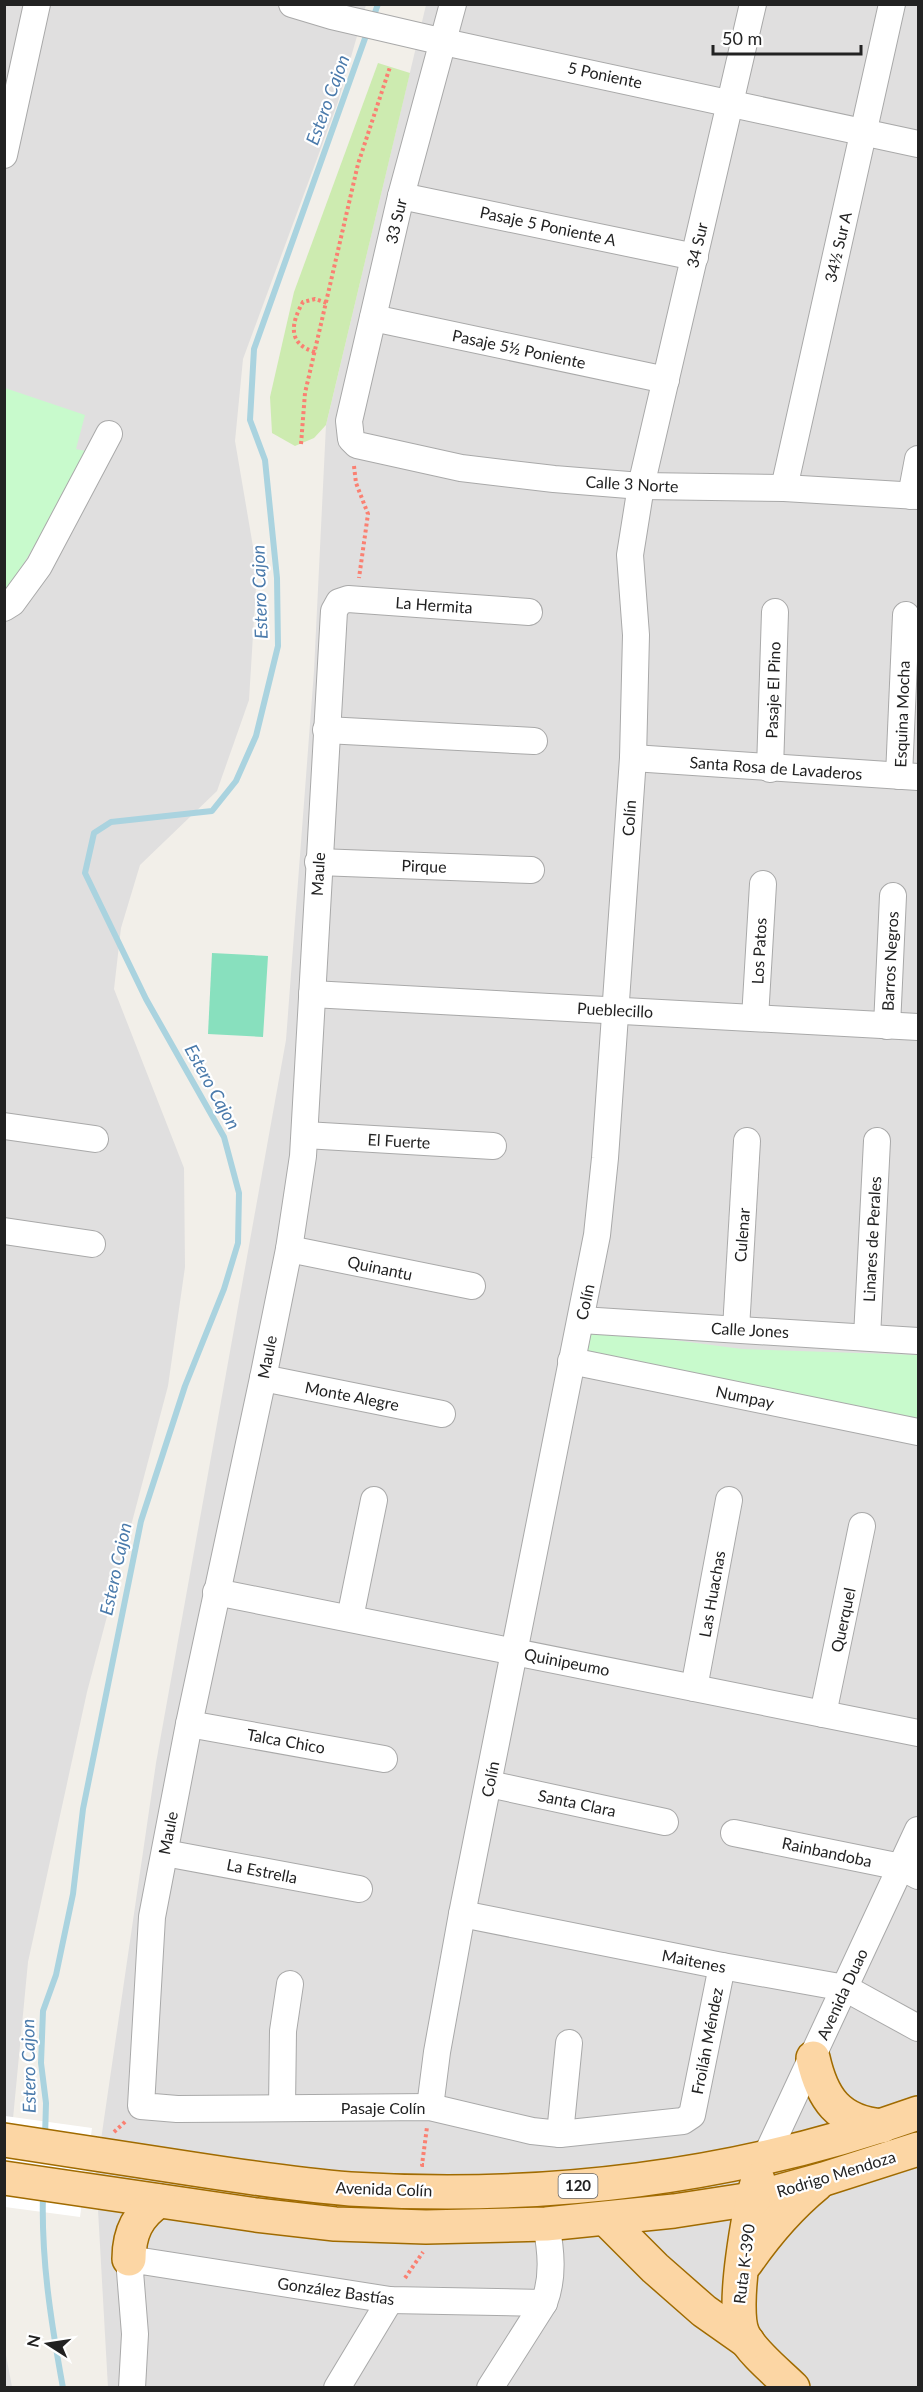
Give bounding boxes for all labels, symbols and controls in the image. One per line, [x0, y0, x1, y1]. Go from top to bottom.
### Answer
scale bar [713, 18, 862, 56]
text: 50 m [722, 27, 762, 49]
water label: Estero Cajon [301, 52, 354, 148]
street label: 5 Poniente [566, 57, 644, 92]
street label: 33 Sur [381, 196, 410, 245]
street label: Pasaje 5 Poniente A [478, 202, 618, 249]
street label: 34½ Sur A [820, 210, 855, 284]
street label: 34 Sur [682, 220, 711, 269]
street label: Pasaje 5½ Poniente [451, 325, 588, 372]
street label: Calle 3 Norte [585, 472, 679, 495]
water label: Estero Cajon [246, 545, 272, 640]
street label: La Hermita [395, 592, 473, 617]
street label: Pasaje El Pino [761, 641, 784, 739]
street label: Esquina Mocha [890, 660, 913, 768]
street label: Santa Rosa de Lavaderos [689, 752, 863, 783]
street label: Colín [618, 799, 639, 837]
street label: Maule [307, 852, 328, 896]
street label: Pirque [401, 855, 447, 876]
street label: Barros Negros [877, 911, 902, 1011]
street label: Los Patos [747, 917, 770, 985]
street label: Pueblecillo [576, 998, 654, 1021]
water label: Estero Cajon [180, 1040, 245, 1133]
street label: El Fuerte [367, 1129, 431, 1152]
street label: Linares de Perales [859, 1176, 884, 1302]
street label: Culenar [730, 1207, 753, 1263]
street label: Quinantu [346, 1251, 414, 1284]
street label: Colín [571, 1282, 598, 1322]
street label: Calle Jones [711, 1318, 790, 1341]
street label: Maule [253, 1334, 280, 1380]
street label: Monte Alegre [303, 1377, 401, 1414]
street label: Numpay [714, 1381, 777, 1412]
water label: Estero Cajon [94, 1520, 136, 1617]
street label: Las Huachas [695, 1549, 728, 1639]
street label: Querquel [826, 1586, 859, 1654]
street label: Quinipeumo [523, 1644, 612, 1679]
street label: Talca Chico [245, 1724, 327, 1757]
street label: Colín [477, 1759, 502, 1798]
street label: Santa Clara [536, 1785, 618, 1820]
street label: Maule [154, 1810, 181, 1856]
street label: Rainbandoba [780, 1833, 874, 1870]
street label: La Estrella [225, 1854, 299, 1887]
street label: Maitenes [660, 1945, 728, 1976]
street label: Avenida Duao [812, 1945, 871, 2042]
street label: Froilán Méndez [687, 1986, 726, 2096]
water label: Estero Cajon [16, 2019, 40, 2113]
street label: Pasaje Colín [341, 2098, 425, 2117]
street label: Rodrigo Mendoza [774, 2146, 898, 2201]
road number: 120 [558, 2174, 598, 2198]
street label: Avenida Colín [335, 2177, 433, 2200]
street label: Ruta K-390 [729, 2223, 758, 2305]
street label: González Bastías [276, 2273, 396, 2308]
north arrow [18, 2314, 78, 2374]
text: N [22, 2333, 43, 2349]

